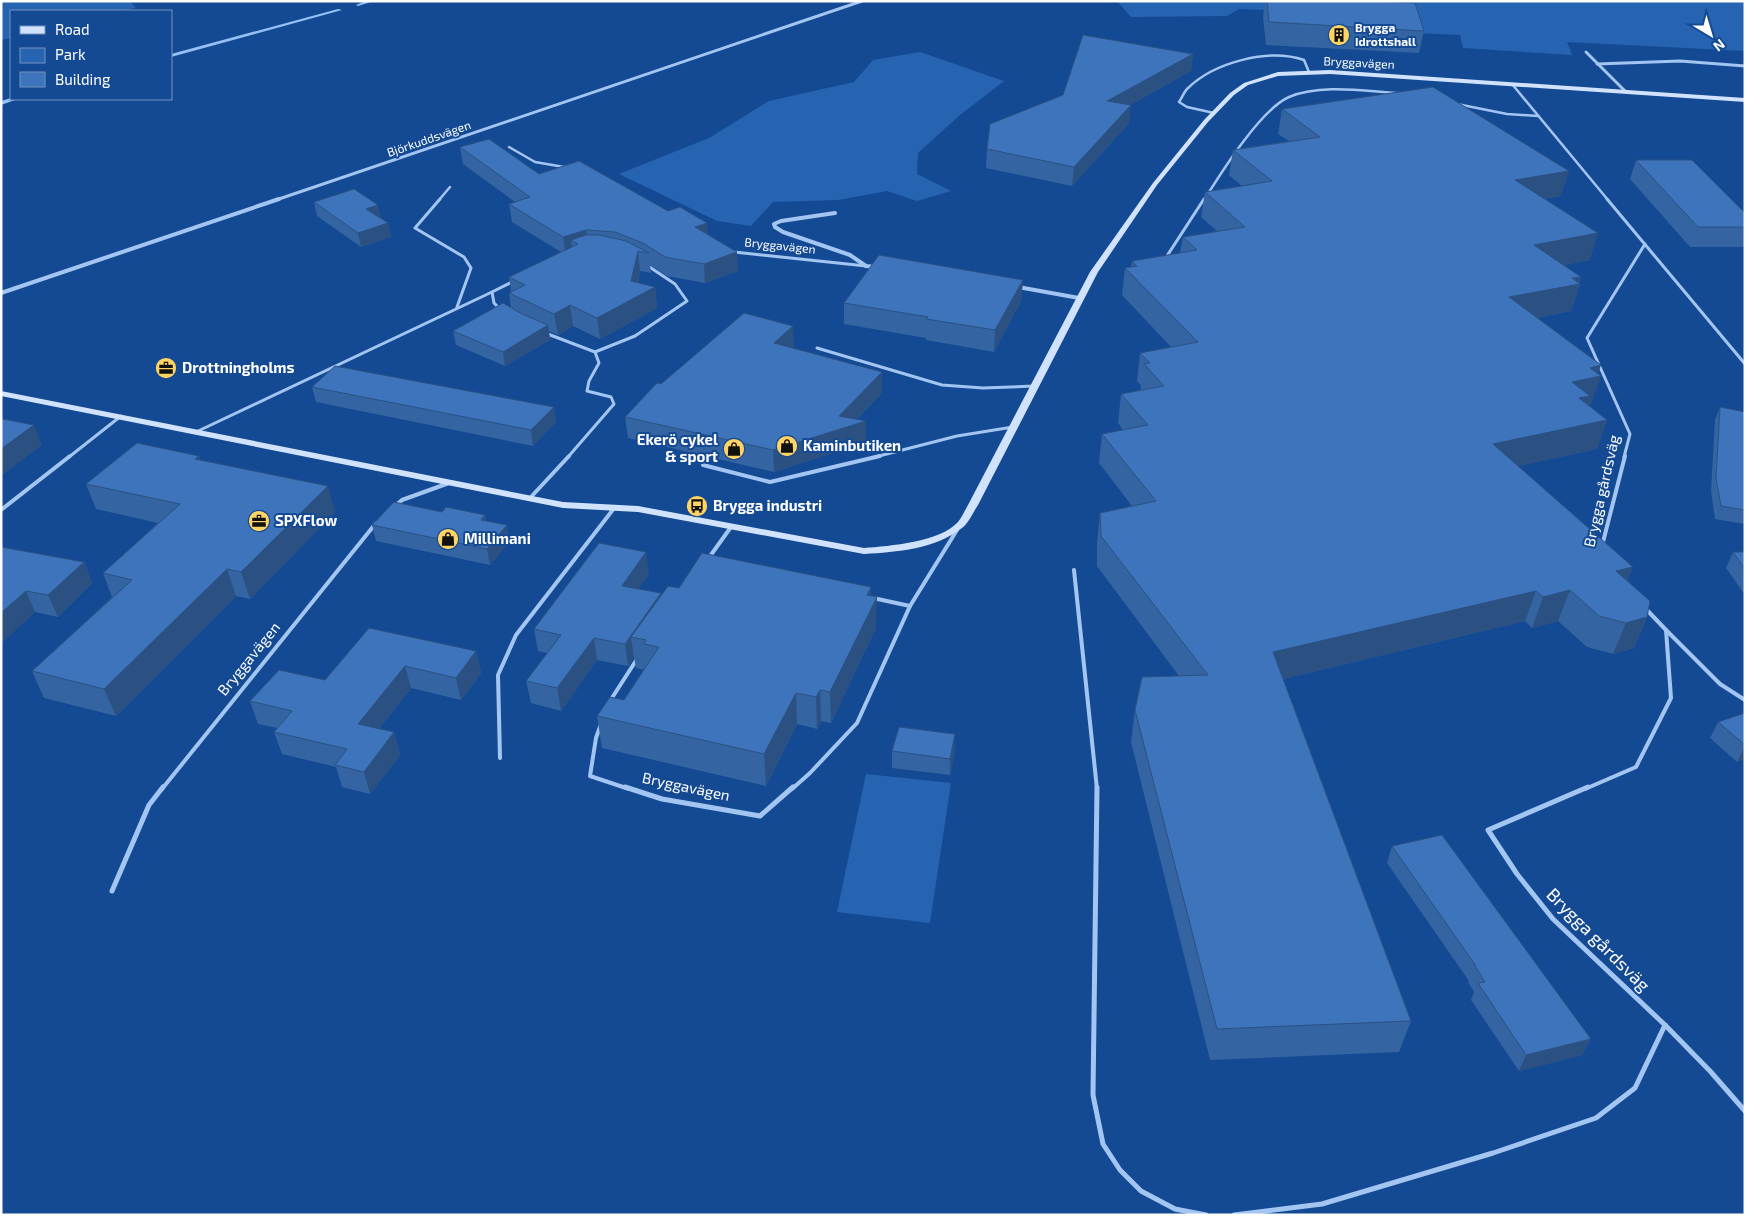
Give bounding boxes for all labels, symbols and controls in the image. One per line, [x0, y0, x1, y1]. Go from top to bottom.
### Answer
legend [10, 10, 172, 100]
north arrow [1686, 10, 1736, 60]
text: Road [55, 20, 90, 38]
place label: Brygga Idrottshall [1355, 20, 1416, 48]
building icon: Brygga Idrottshall [1327, 23, 1351, 47]
text: N [1710, 36, 1729, 55]
text: Park [55, 45, 86, 63]
street label: Bryggavägen [1323, 53, 1395, 71]
text: Building [55, 70, 111, 88]
street label: Björkuddsvägen [385, 117, 473, 160]
street label: Bryggavägen [744, 234, 816, 256]
office icon: Drottningholms [154, 356, 178, 380]
place label: Drottningholms [182, 358, 295, 376]
place label: Ekerö cykel & sport [637, 430, 718, 465]
street label: Brygga gårdsväg [1579, 432, 1623, 549]
shop icon: Kaminbutiken [775, 434, 799, 458]
place label: Kaminbutiken [803, 436, 901, 454]
shop icon: Ekerö cykel & sport [722, 437, 746, 461]
bus stop icon: Brygga industri [685, 494, 709, 518]
place label: Brygga industri [713, 496, 822, 515]
office icon: SPXFlow [247, 509, 271, 533]
place label: SPXFlow [275, 511, 338, 529]
shop icon: Millimani [436, 527, 460, 551]
place label: Millimani [464, 529, 531, 547]
street label: Bryggavägen [213, 618, 283, 699]
street label: Bryggavägen [641, 768, 732, 804]
street label: Brygga gårdsväg [1542, 883, 1655, 996]

